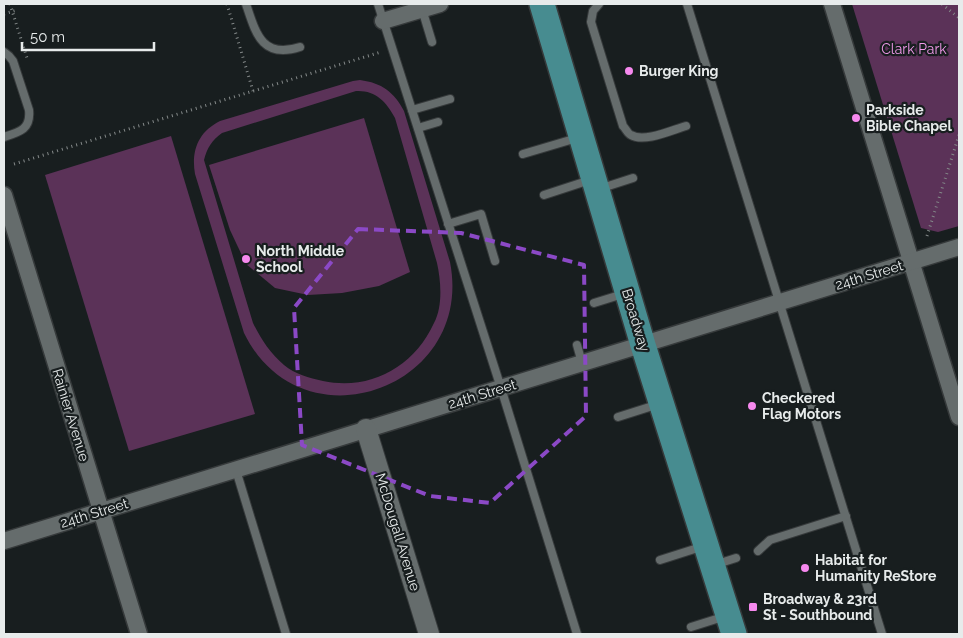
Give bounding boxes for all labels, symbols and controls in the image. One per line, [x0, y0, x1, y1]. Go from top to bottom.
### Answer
scale bar [22, 20, 155, 52]
text: 50 m [30, 28, 65, 46]
park label: Clark Park [881, 41, 947, 57]
place label: Burger King [639, 63, 719, 79]
marker: Burger King [623, 65, 635, 77]
place label: Parkside Bible Chapel [866, 102, 953, 134]
marker: Parkside Bible Chapel [850, 112, 862, 124]
place label: North Middle School [256, 243, 345, 275]
marker: North Middle School [240, 253, 252, 265]
street label: 24th Street [833, 257, 905, 293]
street label: Broadway [619, 287, 653, 354]
street label: Rainier Avenue [49, 367, 93, 463]
street label: 24th Street [446, 376, 518, 412]
place label: Checkered Flag Motors [762, 390, 841, 422]
marker: Checkered Flag Motors [746, 400, 758, 412]
street label: McDougall Avenue [372, 471, 424, 593]
street label: 24th Street [58, 495, 130, 531]
place label: Habitat for Humanity ReStore [815, 552, 937, 584]
marker: Habitat for Humanity ReStore [799, 562, 811, 574]
place label: Broadway & 23rd St - Southbound [763, 591, 877, 623]
marker: Broadway & 23rd St - Southbound [747, 601, 759, 613]

